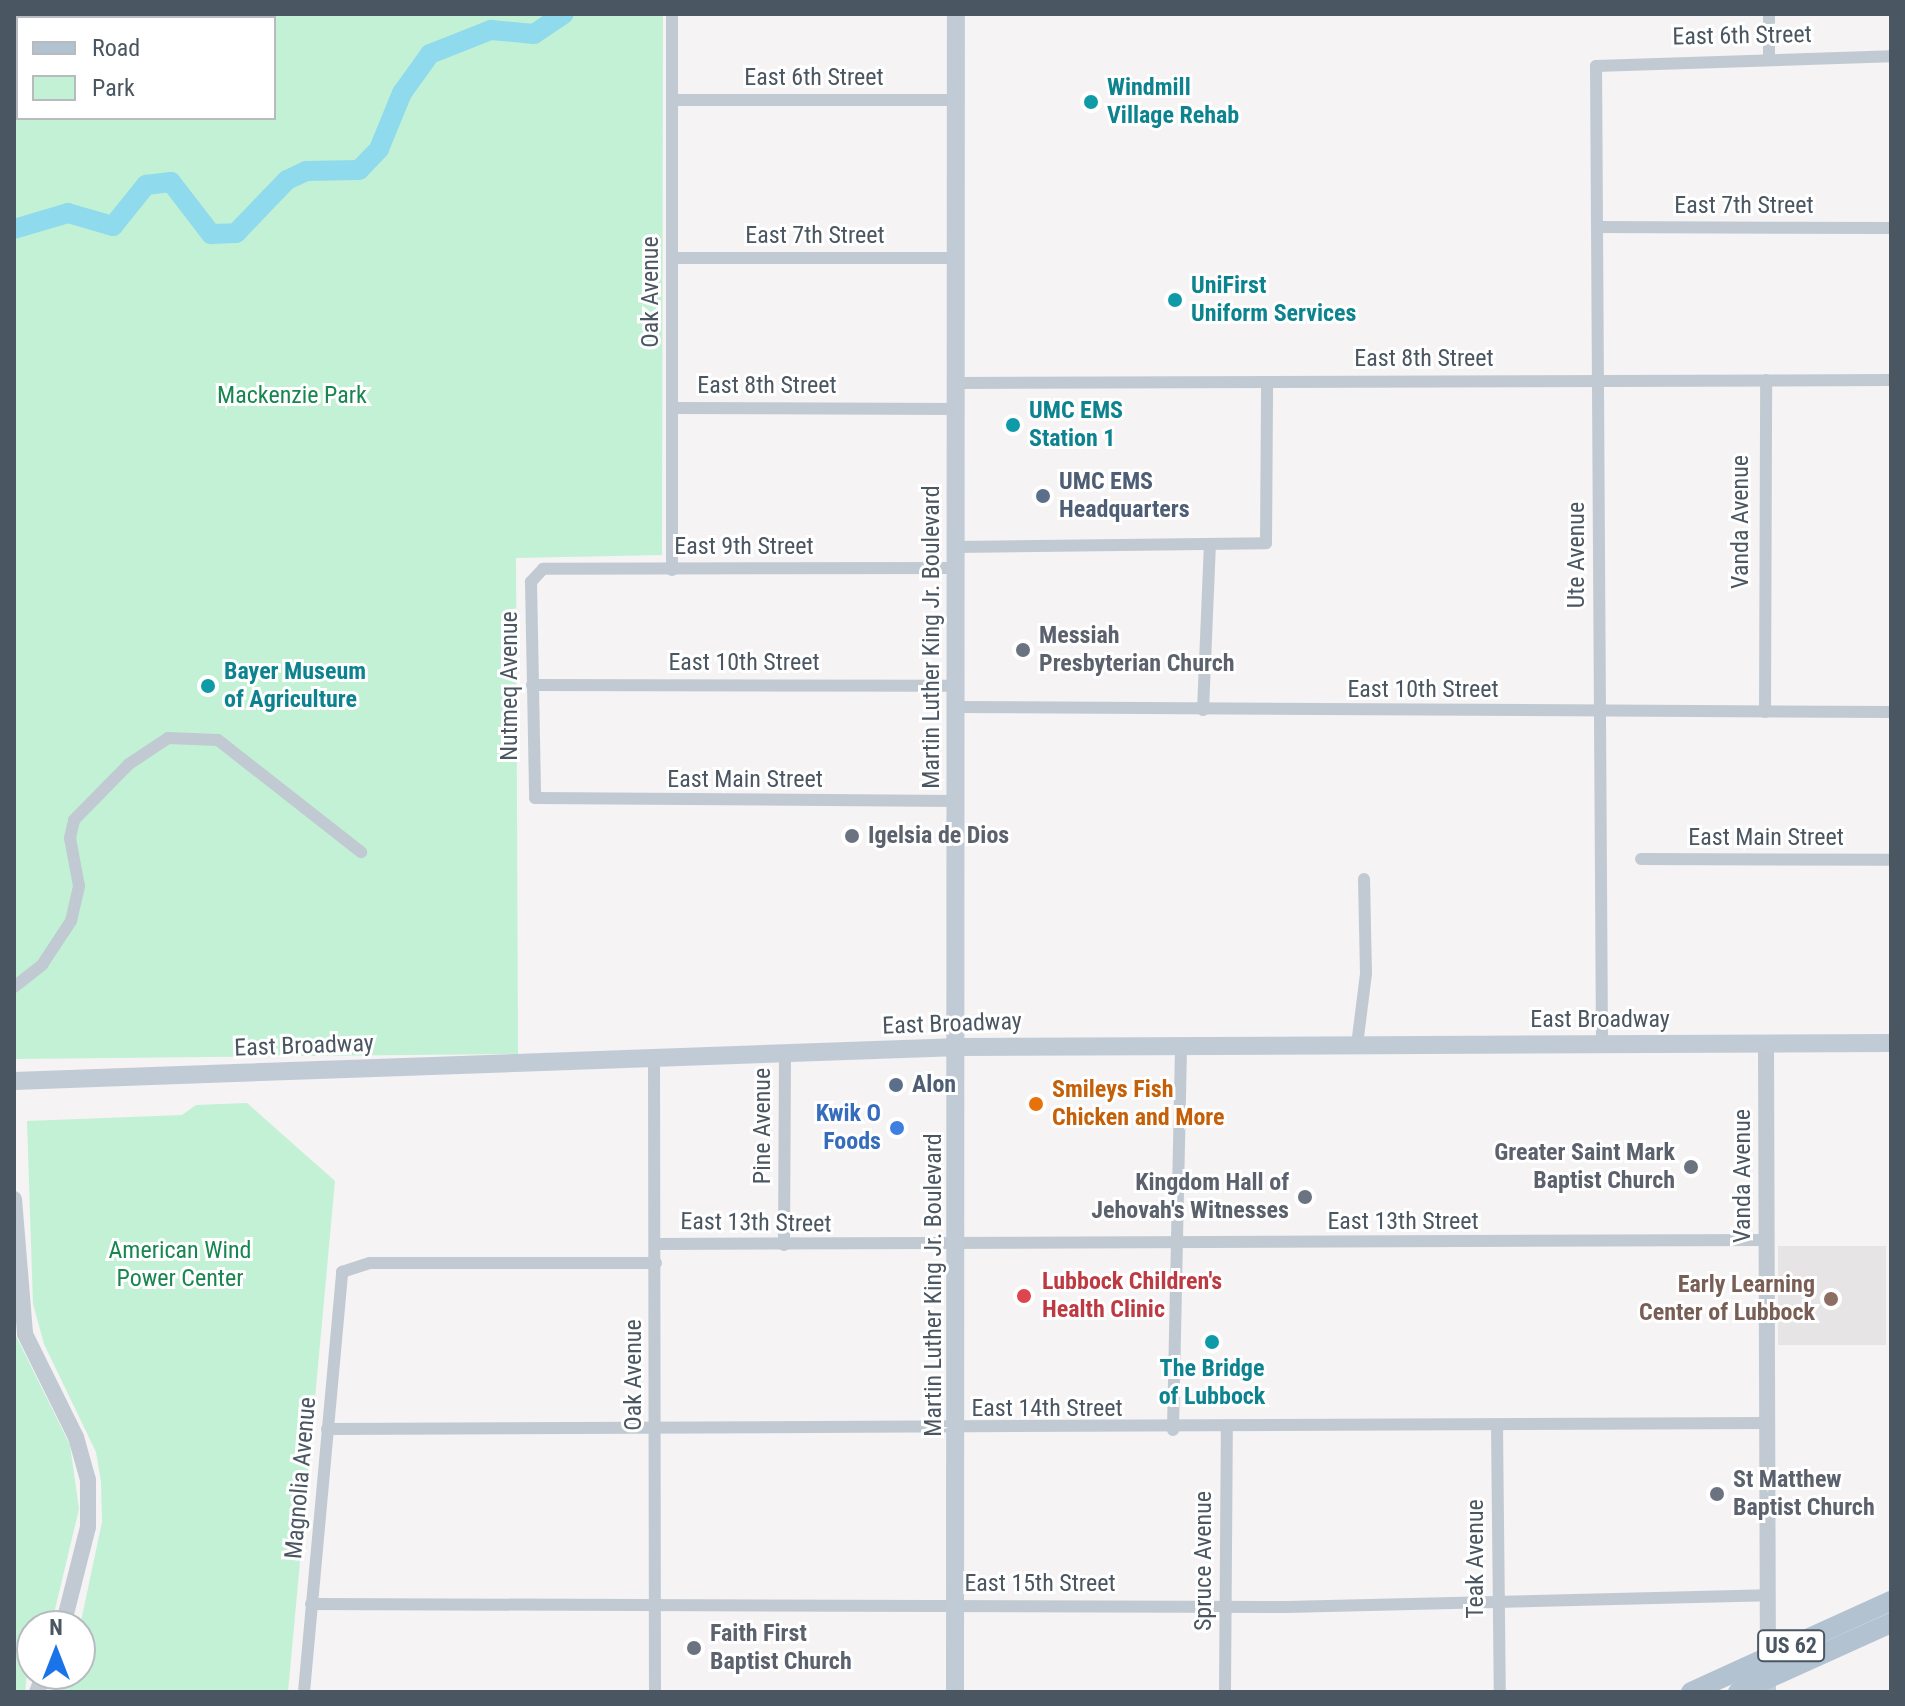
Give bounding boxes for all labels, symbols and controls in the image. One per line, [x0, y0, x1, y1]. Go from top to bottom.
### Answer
legend [16, 16, 276, 120]
street label: East 6th Street [1672, 20, 1812, 52]
text: Road [92, 34, 140, 62]
street label: East 6th Street [744, 64, 884, 92]
text: Park [92, 74, 135, 102]
place label: Windmill Village Rehab [1107, 74, 1239, 130]
marker: Windmill Village Rehab [1082, 93, 1100, 111]
street label: East 7th Street [1674, 192, 1814, 220]
street label: East 7th Street [745, 222, 885, 250]
street label: Oak Avenue [637, 236, 665, 348]
place label: UniFirst Uniform Services [1191, 272, 1356, 328]
marker: UniFirst Uniform Services [1166, 291, 1184, 309]
street label: East 8th Street [1354, 345, 1494, 373]
street label: East 8th Street [697, 372, 837, 400]
park label: Mackenzie Park [217, 382, 367, 410]
place label: UMC EMS Station 1 [1029, 397, 1123, 453]
marker: UMC EMS Station 1 [1004, 416, 1022, 434]
street label: Vanda Avenue [1727, 455, 1755, 589]
place label: UMC EMS Headquarters [1059, 468, 1190, 524]
street label: Martin Luther King Jr. Boulevard [918, 485, 946, 789]
marker: UMC EMS Headquarters [1034, 487, 1052, 505]
street label: Ute Avenue [1563, 502, 1591, 608]
street label: East 9th Street [674, 533, 814, 561]
street label: Nutmeq Avenue [496, 611, 524, 761]
place label: Messiah Presbyterian Church [1039, 622, 1235, 678]
marker: Messiah Presbyterian Church [1014, 641, 1032, 659]
street label: East 10th Street [668, 649, 820, 677]
place label: Bayer Museum of Agriculture [224, 658, 366, 714]
street label: East 10th Street [1347, 676, 1499, 704]
marker: Bayer Museum of Agriculture [199, 677, 217, 695]
street label: East Main Street [667, 766, 823, 794]
place label: Igelsia de Dios [868, 822, 1009, 850]
street label: East Main Street [1688, 824, 1844, 852]
marker: Igelsia de Dios [843, 827, 861, 845]
street label: East Broadway [1530, 1006, 1670, 1034]
street label: East Broadway [882, 1007, 1022, 1041]
street label: East Broadway [234, 1029, 374, 1063]
street label: Pine Avenue [749, 1068, 777, 1184]
place label: Alon [912, 1071, 956, 1099]
marker: Alon [887, 1076, 905, 1094]
place label: Smileys Fish Chicken and More [1052, 1076, 1225, 1132]
marker: Smileys Fish Chicken and More [1027, 1095, 1045, 1113]
place label: Kwik O Foods [816, 1100, 881, 1156]
street label: Vanda Avenue [1729, 1109, 1757, 1243]
marker: Kwik O Foods [888, 1119, 906, 1137]
street label: Martin Luther King Jr. Boulevard [920, 1133, 948, 1437]
place label: Greater Saint Mark Baptist Church [1494, 1139, 1675, 1195]
marker: Greater Saint Mark Baptist Church [1682, 1158, 1700, 1176]
place label: Kingdom Hall of Jehovah's Witnesses [1091, 1169, 1289, 1225]
marker: Kingdom Hall of Jehovah's Witnesses [1296, 1188, 1314, 1206]
street label: East 13th Street [680, 1207, 832, 1239]
street label: East 13th Street [1327, 1208, 1479, 1236]
park label: American Wind Power Center [108, 1237, 252, 1293]
place label: Lubbock Children's Health Clinic [1042, 1268, 1222, 1324]
place label: Early Learning Center of Lubbock [1639, 1271, 1815, 1327]
marker: Lubbock Children's Health Clinic [1013, 1285, 1035, 1307]
marker: Early Learning Center of Lubbock [1822, 1290, 1840, 1308]
street label: Oak Avenue [620, 1319, 648, 1431]
marker: The Bridge of Lubbock [1203, 1333, 1221, 1351]
place label: The Bridge of Lubbock [1159, 1355, 1265, 1411]
street label: East 14th Street [971, 1395, 1123, 1423]
street label: Magnolia Avenue [280, 1396, 322, 1560]
place label: St Matthew Baptist Church [1733, 1466, 1875, 1522]
marker: St Matthew Baptist Church [1708, 1485, 1726, 1503]
street label: Spruce Avenue [1190, 1491, 1218, 1631]
street label: Teak Avenue [1462, 1499, 1490, 1619]
street label: East 15th Street [964, 1570, 1116, 1598]
north arrow [16, 1610, 96, 1690]
text: N [49, 1615, 63, 1640]
place label: Faith First Baptist Church [710, 1620, 852, 1676]
road number: US 62 [1757, 1628, 1825, 1664]
marker: Faith First Baptist Church [685, 1639, 703, 1657]

